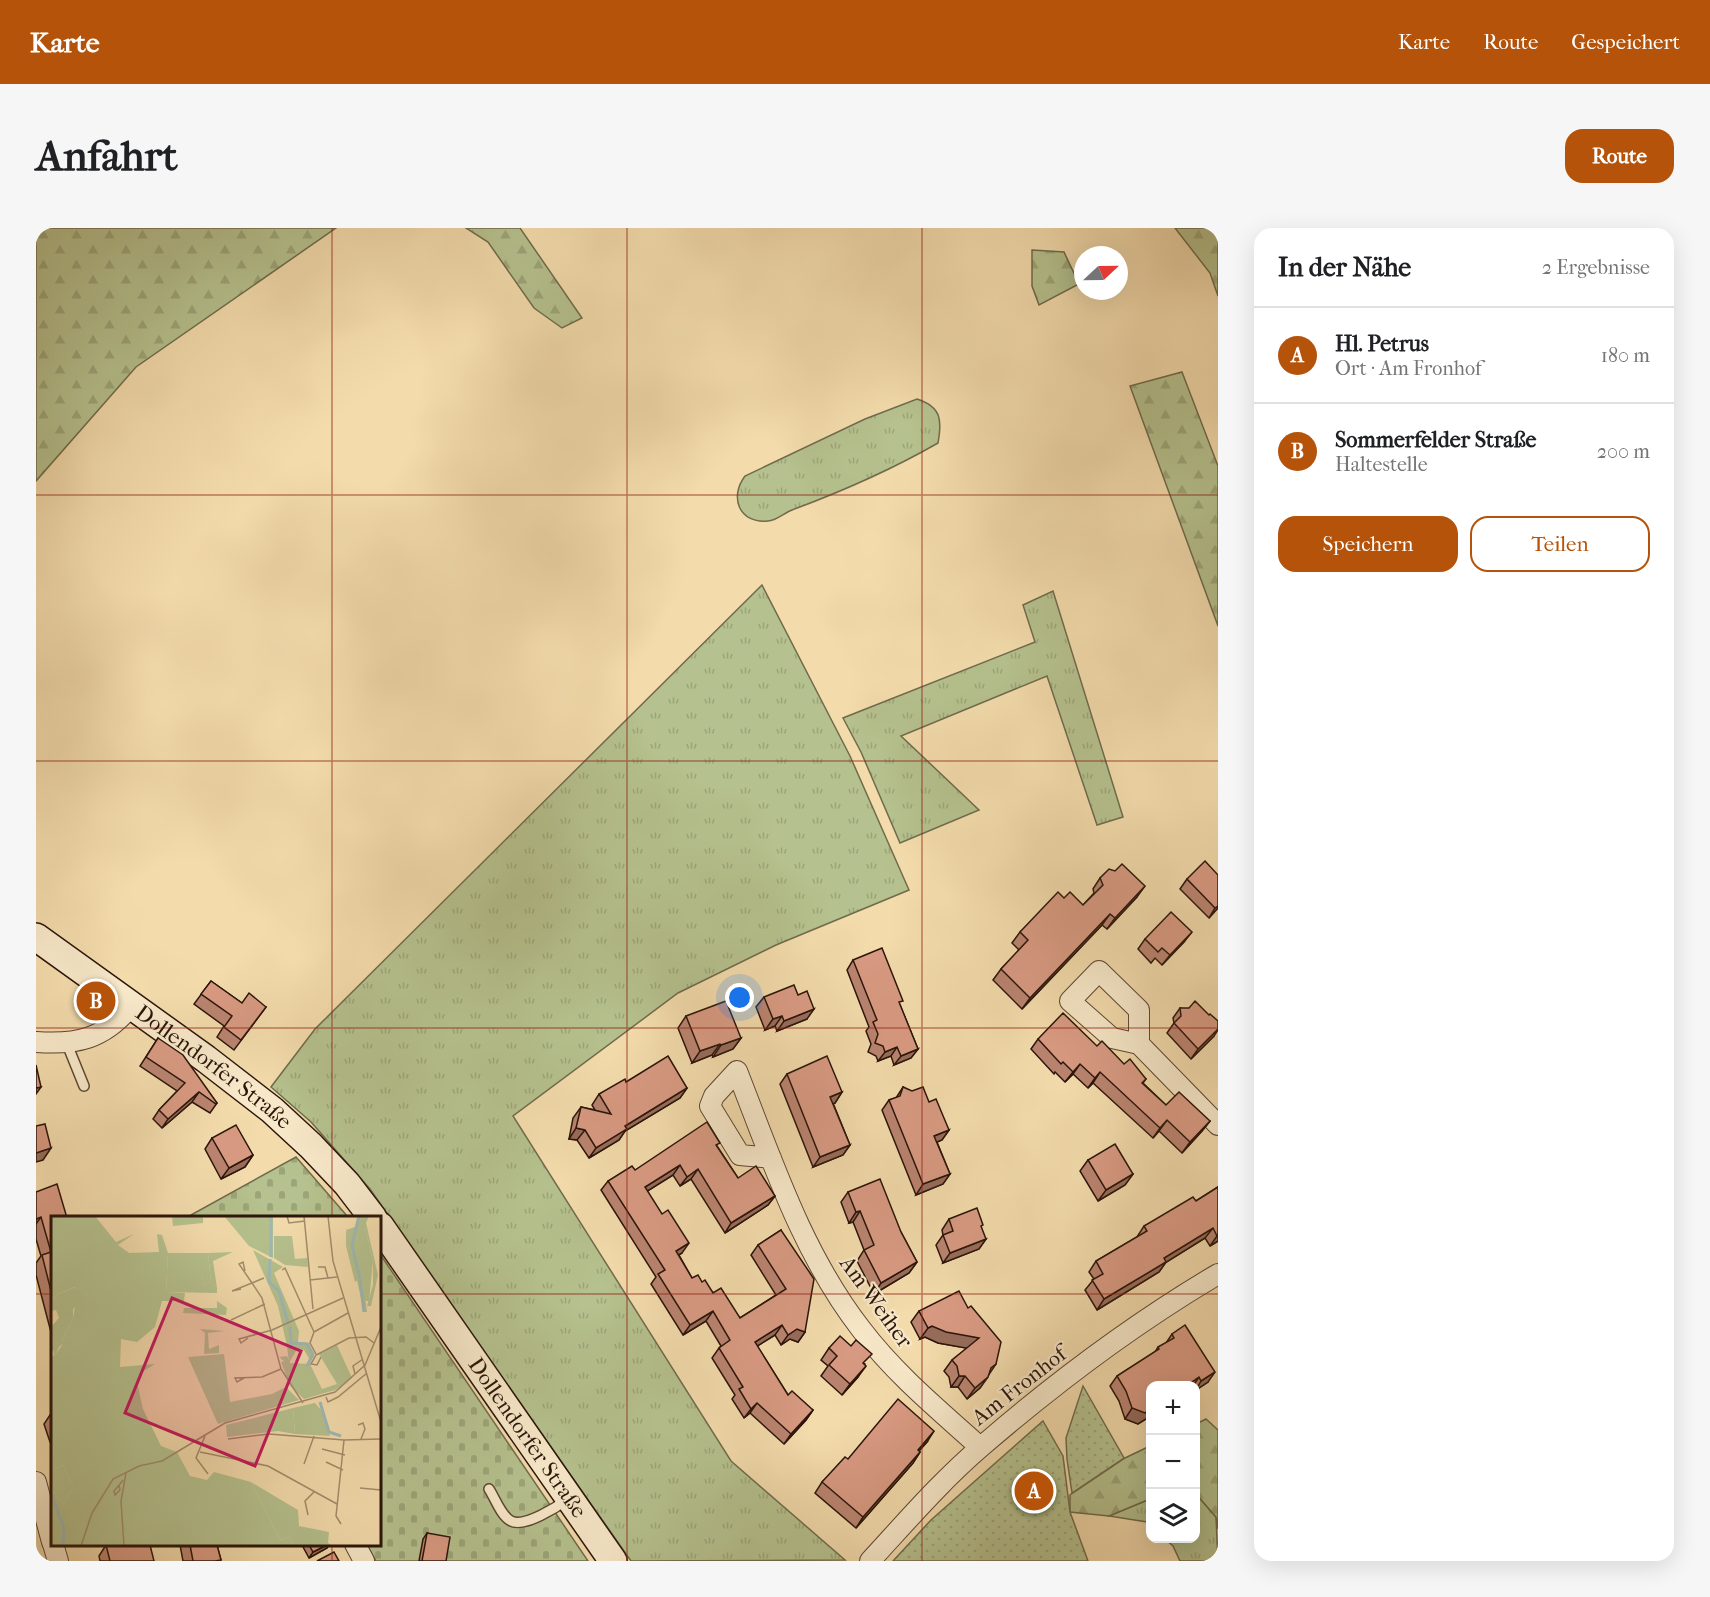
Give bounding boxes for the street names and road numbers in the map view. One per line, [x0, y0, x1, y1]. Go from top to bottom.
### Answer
street label: Dollendorfer Straße [130, 999, 297, 1135]
street label: Am Weiher [833, 1250, 918, 1354]
street label: Am Fronhof [966, 1338, 1075, 1432]
street label: Dollendorfer Straße [463, 1353, 592, 1523]

